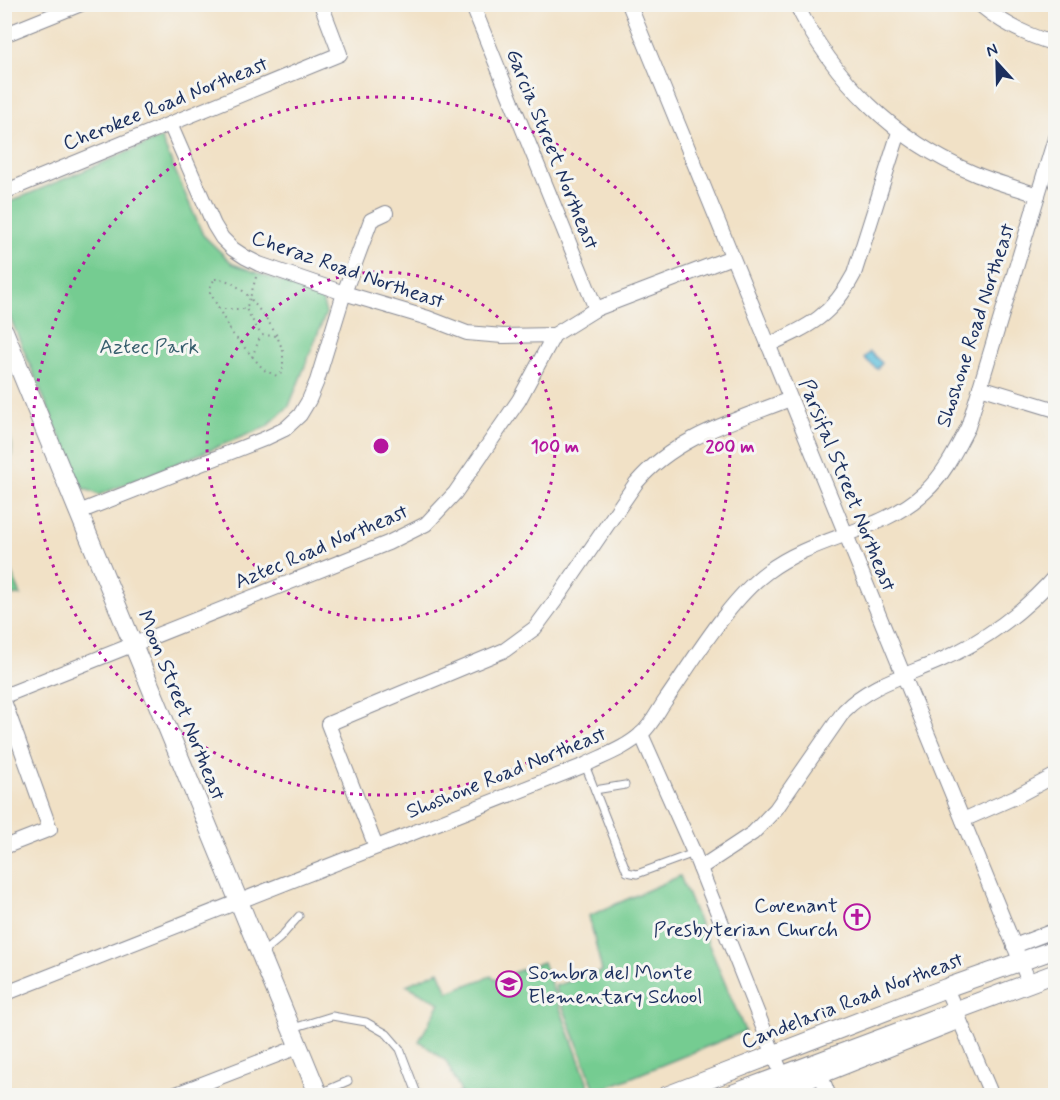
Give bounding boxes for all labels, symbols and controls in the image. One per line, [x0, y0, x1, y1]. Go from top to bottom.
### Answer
north arrow [967, 33, 1027, 93]
text: N [983, 39, 1001, 62]
street label: Garcia Street Northeast [499, 45, 605, 254]
street label: Cherokee Road Northeast [59, 50, 273, 158]
street label: Shoshone Road Northeast [930, 219, 1022, 431]
street label: Cheraz Road Northeast [247, 224, 448, 316]
park label: Aztec Park [99, 333, 199, 361]
street label: Parsifal Street Northeast [792, 375, 903, 596]
text: 100 m [531, 435, 579, 459]
text: 200 m [705, 435, 755, 459]
centre of rings [371, 436, 391, 456]
street label: Aztec Road Northeast [230, 498, 413, 596]
street label: Moon Street Northeast [130, 606, 232, 805]
street label: Shoshone Road Northeast [402, 720, 611, 826]
place label: Covenant Presbyterian Church [654, 892, 838, 944]
church icon: Covenant Presbyterian Church [842, 902, 872, 932]
street label: Candelaria Road Northeast [737, 945, 968, 1056]
place label: Sombra del Monte Elementary School [528, 959, 703, 1011]
school or university icon: Sombra del Monte Elementary School [494, 969, 524, 999]

